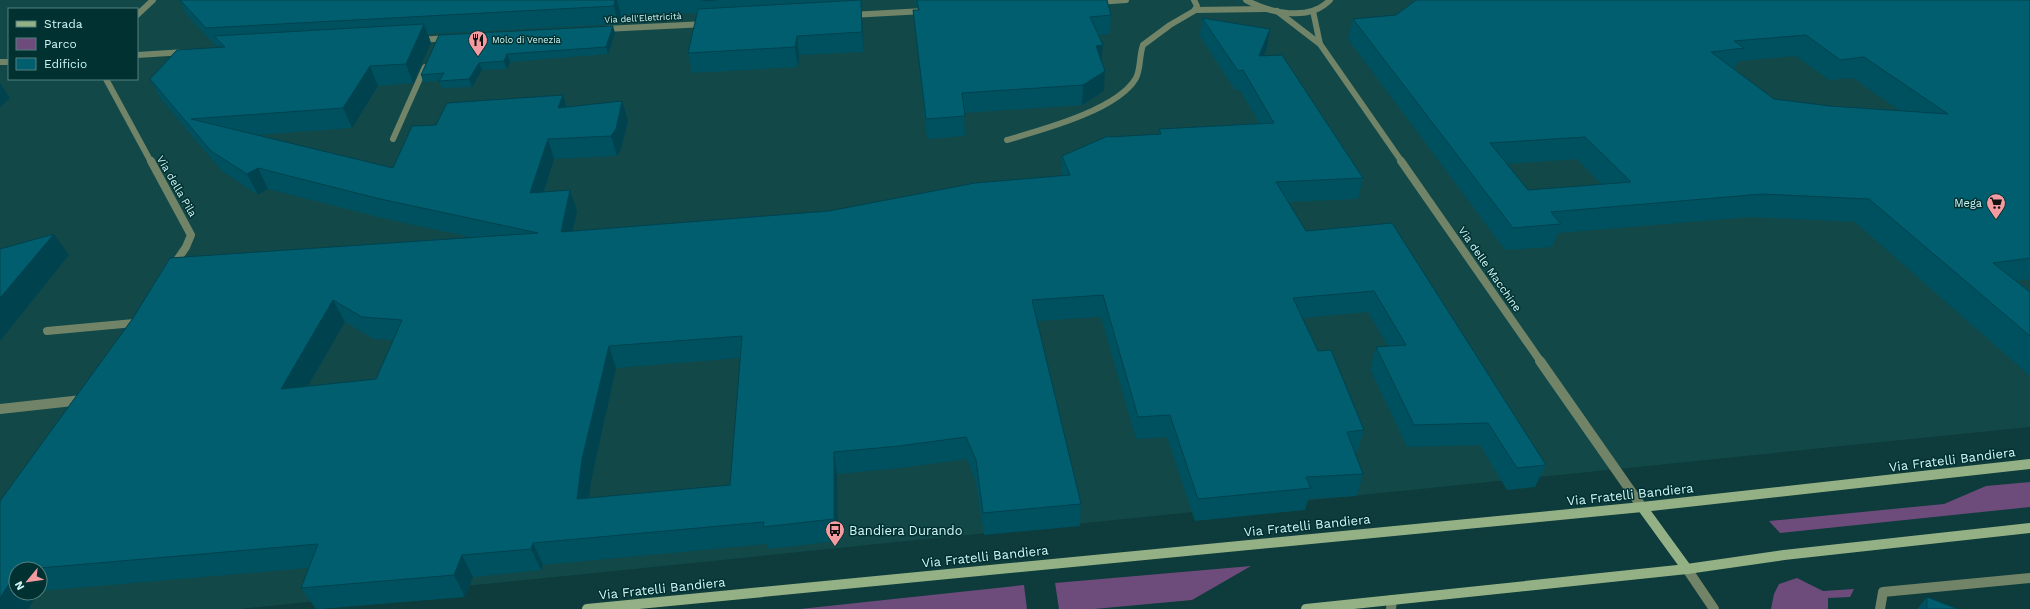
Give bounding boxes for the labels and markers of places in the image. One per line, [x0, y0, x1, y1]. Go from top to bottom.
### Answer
restaurant icon: Molo di Venezia [467, 29, 489, 57]
place label: Molo di Venezia [492, 35, 561, 45]
supermarket icon: Mega [1985, 192, 2007, 220]
place label: Mega [1954, 197, 1982, 210]
bus stop icon: Bandiera Durando [824, 519, 846, 547]
place label: Bandiera Durando [849, 523, 963, 538]

